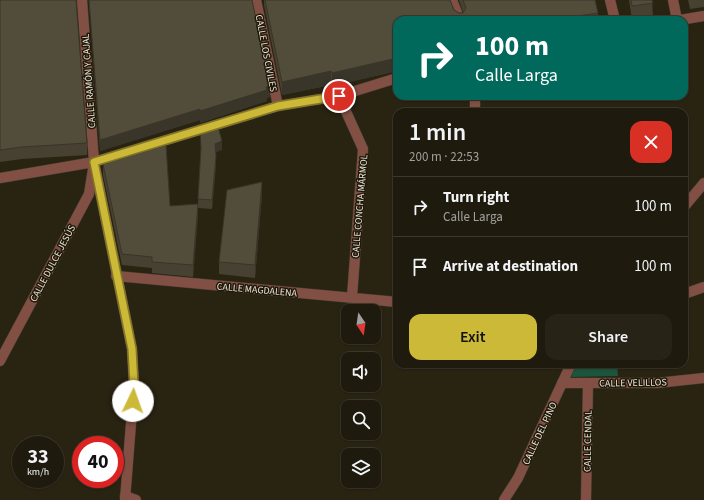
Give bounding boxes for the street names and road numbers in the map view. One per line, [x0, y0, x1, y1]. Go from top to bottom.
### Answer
street label: CALLE LOS CIVILES [252, 13, 280, 93]
street label: CALLE RAMÓN Y CAJAL [79, 33, 99, 129]
street label: CALLE CONCHA MÁRMOL [349, 154, 371, 258]
street label: CALLE DULCE JESÚS [27, 222, 79, 304]
street label: CALLE MAGDALENA [216, 280, 298, 301]
street label: CALLE VELILLOS [599, 375, 667, 391]
street label: CALLE DEL PINO [519, 399, 561, 467]
street label: CALLE CENDAL [580, 410, 596, 472]

